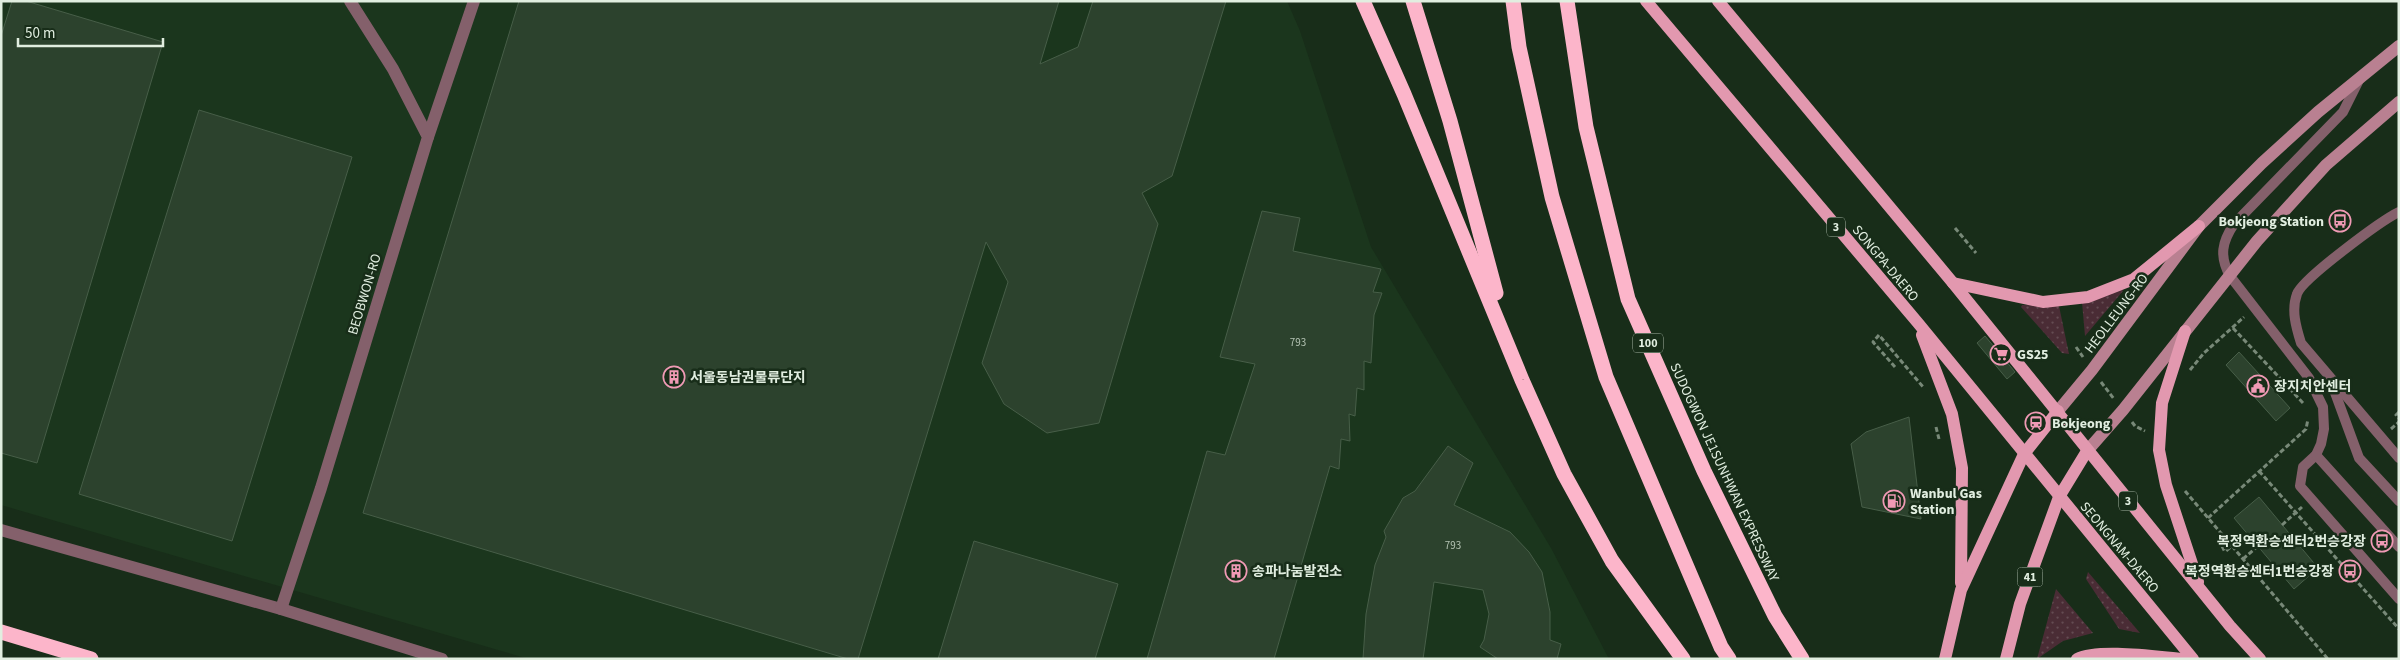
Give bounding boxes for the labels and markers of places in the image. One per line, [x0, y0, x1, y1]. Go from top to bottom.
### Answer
bus stop icon: Bokjeong Station [2328, 209, 2352, 233]
place label: Bokjeong Station [2218, 212, 2324, 232]
supermarket icon: GS25 [1989, 342, 2013, 366]
place label: GS25 [2017, 345, 2049, 365]
building icon: 서울동남권물류단지 [662, 365, 686, 389]
place label: 서울동남권물류단지 [690, 368, 806, 388]
public building icon: 장지치안센터 [2246, 374, 2270, 398]
place label: 장지치안센터 [2274, 377, 2351, 397]
station icon: Bokjeong [2024, 411, 2048, 435]
place label: Bokjeong [2052, 414, 2111, 434]
place label: Wanbul Gas Station [1910, 484, 1982, 520]
fuel station icon: Wanbul Gas Station [1882, 489, 1906, 513]
bus stop icon: 복정역환승센터2번승강장 [2370, 529, 2394, 553]
place label: 복정역환승센터2번승강장 [2217, 532, 2366, 552]
building icon: 송파나눔발전소 [1224, 559, 1248, 583]
bus stop icon: 복정역환승센터1번승강장 [2338, 559, 2362, 583]
place label: 송파나눔발전소 [1252, 562, 1342, 582]
place label: 복정역환승센터1번승강장 [2185, 562, 2334, 582]

